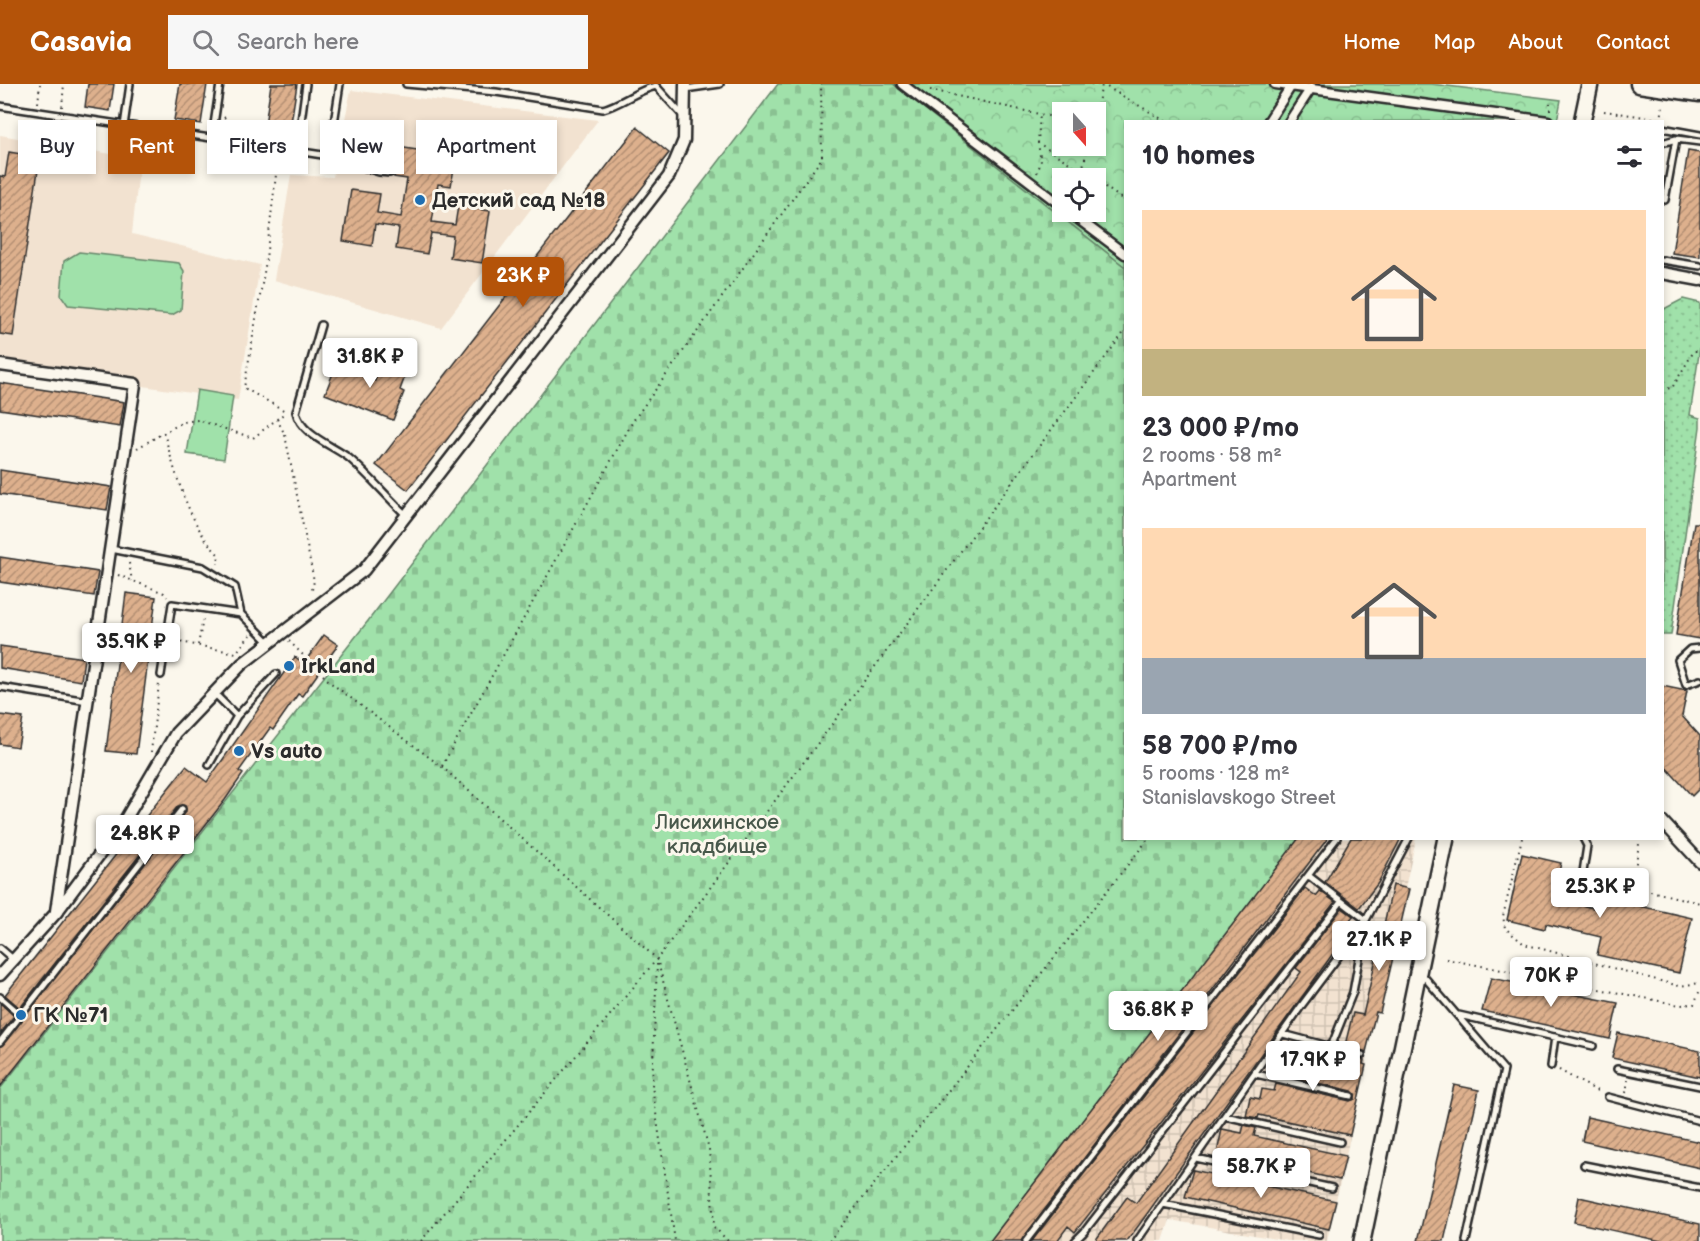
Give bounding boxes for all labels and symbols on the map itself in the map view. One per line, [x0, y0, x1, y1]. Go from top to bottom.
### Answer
north arrow [1052, 102, 1106, 156]
place label: Детский сад №18 [432, 188, 606, 213]
marker: Детский сад №18 [413, 193, 427, 207]
pin: 23K ₽ [481, 257, 565, 308]
pin: 31.8K ₽ [315, 338, 425, 389]
pin: 35.9K ₽ [76, 623, 186, 674]
place label: IrkLand [301, 654, 375, 679]
marker: IrkLand [282, 659, 296, 673]
place label: Vs auto [251, 739, 322, 764]
marker: Vs auto [232, 744, 246, 758]
park label: Лисихинское кладбище [654, 810, 779, 859]
pin: 24.8K ₽ [90, 815, 200, 866]
pin: 25.3K ₽ [1545, 868, 1655, 919]
pin: 27.1K ₽ [1324, 921, 1434, 972]
pin: 70K ₽ [1509, 957, 1593, 1008]
pin: 36.8K ₽ [1103, 991, 1213, 1042]
place label: ГК №71 [33, 1003, 108, 1028]
marker: ГК №71 [14, 1008, 28, 1022]
pin: 17.9K ₽ [1258, 1041, 1368, 1092]
pin: 58.7K ₽ [1206, 1148, 1316, 1199]

